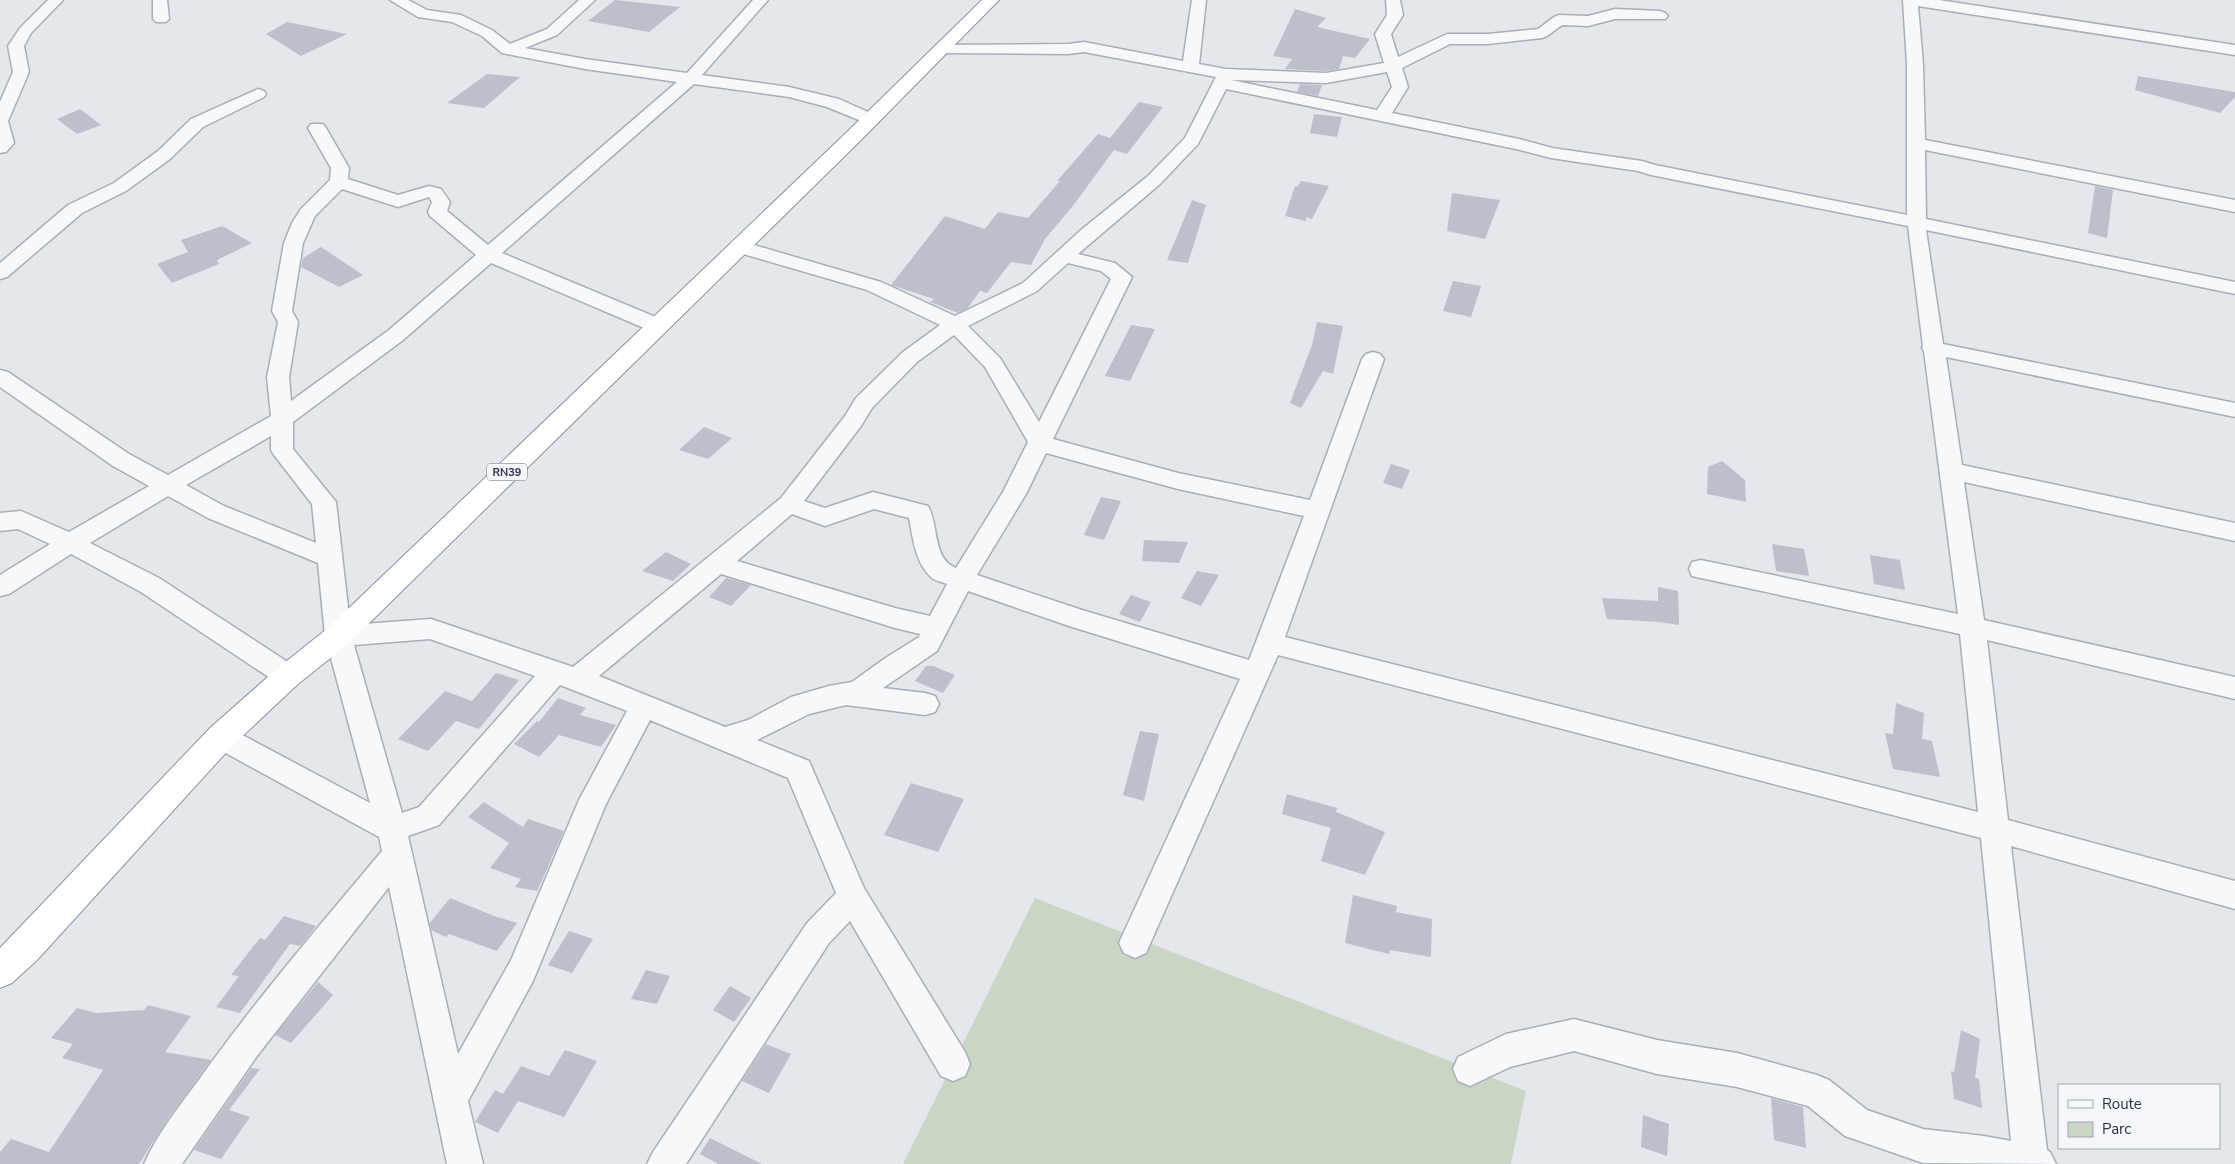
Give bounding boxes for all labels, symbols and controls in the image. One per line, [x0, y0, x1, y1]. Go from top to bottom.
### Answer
road number: RN39 [487, 464, 527, 481]
legend [2058, 1084, 2220, 1149]
text: Route [2102, 1094, 2142, 1114]
text: Parc [2102, 1119, 2131, 1139]

